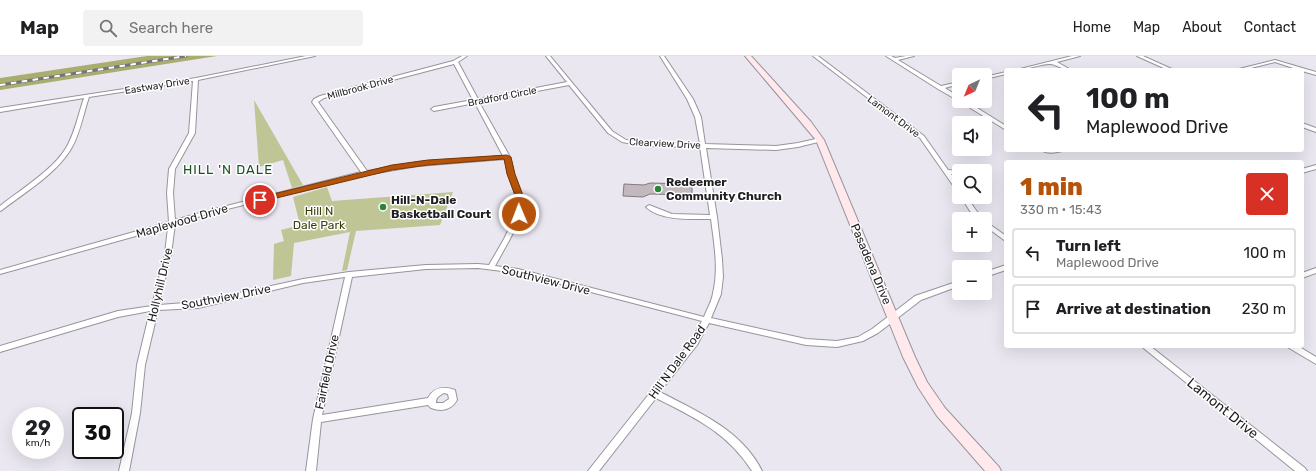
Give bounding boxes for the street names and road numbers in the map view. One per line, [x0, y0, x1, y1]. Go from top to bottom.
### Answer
street label: Millbrook Drive [326, 73, 395, 103]
street label: Eastway Drive [124, 75, 191, 97]
street label: Bradford Circle [467, 84, 538, 110]
street label: Lamont Drive [865, 93, 922, 141]
street label: Clearview Drive [629, 136, 701, 152]
street label: Maplewood Drive [134, 201, 230, 241]
street label: Pasadena Drive [848, 221, 894, 307]
street label: Hollyhill Drive [145, 246, 175, 323]
street label: Southview Drive [500, 262, 592, 298]
street label: Southview Drive [180, 281, 272, 313]
street label: Hill N Dale Road [646, 323, 708, 401]
street label: Fairfield Drive [312, 333, 342, 411]
street label: Lamont Drive [1183, 374, 1262, 442]

